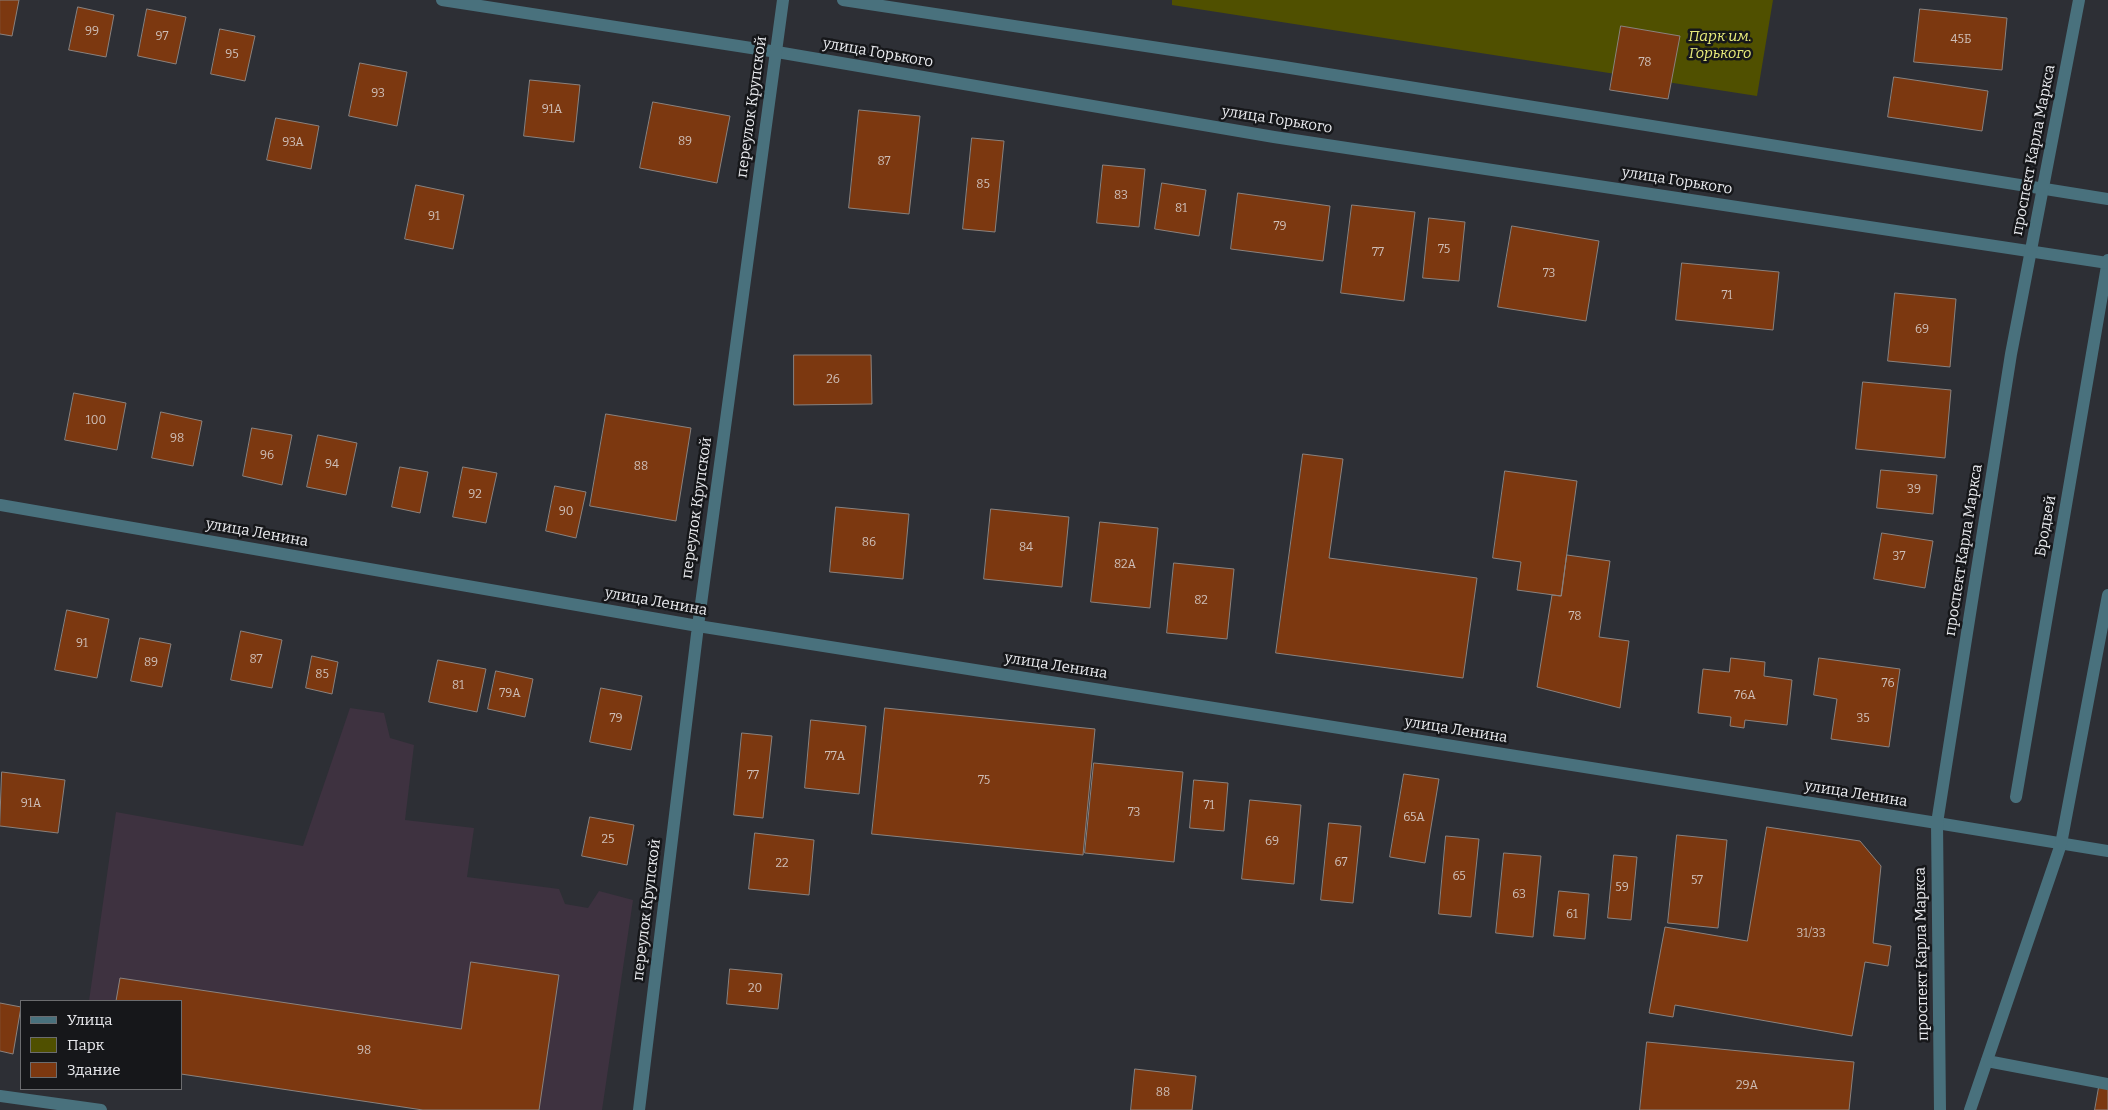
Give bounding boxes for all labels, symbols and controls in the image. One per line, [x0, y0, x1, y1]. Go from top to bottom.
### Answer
house number: 99 [85, 25, 99, 39]
park label: Парк им. Горького [1688, 28, 1752, 63]
house number: 97 [156, 30, 168, 44]
house number: 45Б [1951, 33, 1971, 47]
street label: улица Горького [821, 34, 935, 72]
street label: переулок Крупской [733, 35, 771, 179]
house number: 95 [225, 48, 239, 62]
house number: 78 [1638, 56, 1652, 70]
street label: проспект Карла Маркса [2009, 63, 2059, 237]
house number: 93 [371, 87, 385, 101]
street label: улица Горького [1220, 102, 1334, 138]
house number: 91А [542, 103, 562, 117]
house number: 89 [678, 135, 692, 149]
house number: 93А [282, 136, 304, 150]
house number: 87 [877, 155, 891, 169]
street label: улица Горького [1620, 163, 1734, 199]
house number: 85 [976, 178, 990, 192]
house number: 83 [1114, 189, 1128, 203]
house number: 81 [1175, 202, 1187, 216]
house number: 91 [428, 210, 440, 224]
house number: 79 [1274, 220, 1286, 234]
house number: 75 [1438, 243, 1450, 257]
house number: 77 [1372, 246, 1384, 260]
house number: 73 [1543, 267, 1555, 281]
house number: 71 [1722, 289, 1732, 303]
house number: 69 [1915, 323, 1929, 337]
house number: 26 [826, 373, 840, 387]
house number: 100 [86, 414, 106, 428]
house number: 98 [170, 432, 184, 446]
street label: переулок Крупской [678, 436, 716, 580]
house number: 96 [260, 449, 274, 463]
house number: 94 [325, 458, 339, 472]
house number: 88 [634, 460, 648, 474]
street label: проспект Карла Маркса [1942, 463, 1986, 637]
house number: 39 [1907, 483, 1921, 497]
house number: 92 [468, 488, 482, 502]
street label: Бродвей [2032, 494, 2060, 558]
house number: 90 [559, 505, 573, 519]
street label: улица Ленина [204, 515, 310, 551]
house number: 86 [862, 536, 876, 550]
house number: 84 [1019, 541, 1033, 555]
house number: 37 [1893, 550, 1905, 564]
house number: 82А [1114, 558, 1136, 572]
street label: улица Ленина [603, 584, 709, 620]
house number: 82 [1194, 594, 1208, 608]
house number: 78 [1568, 610, 1582, 624]
house number: 91 [76, 637, 88, 651]
street label: улица Ленина [1003, 649, 1109, 683]
house number: 87 [249, 653, 263, 667]
house number: 89 [144, 656, 158, 670]
house number: 85 [315, 668, 329, 682]
house number: 76 [1882, 677, 1894, 691]
house number: 81 [452, 679, 464, 693]
house number: 79А [499, 687, 521, 701]
house number: 76А [1734, 689, 1756, 703]
house number: 79 [610, 712, 622, 726]
house number: 35 [1856, 712, 1870, 726]
street label: улица Ленина [1403, 713, 1509, 747]
house number: 77А [825, 750, 845, 764]
house number: 77 [747, 769, 759, 783]
house number: 75 [978, 774, 990, 788]
street label: улица Ленина [1803, 777, 1909, 811]
house number: 91А [21, 797, 41, 811]
house number: 71 [1204, 799, 1214, 813]
house number: 73 [1128, 806, 1140, 820]
house number: 65А [1403, 811, 1425, 825]
house number: 25 [602, 833, 614, 847]
house number: 69 [1265, 835, 1279, 849]
street label: переулок Крупской [629, 838, 665, 982]
house number: 67 [1335, 856, 1347, 870]
house number: 22 [775, 857, 789, 871]
street label: проспект Карла Маркса [1911, 867, 1933, 1041]
house number: 65 [1452, 870, 1466, 884]
house number: 57 [1691, 874, 1703, 888]
house number: 59 [1615, 881, 1629, 895]
house number: 63 [1512, 888, 1526, 902]
house number: 61 [1566, 908, 1578, 922]
house number: 31/33 [1796, 927, 1826, 941]
house number: 20 [748, 982, 762, 996]
legend [20, 1000, 182, 1090]
text: Улица [67, 1011, 113, 1029]
text: Парк [67, 1036, 104, 1054]
house number: 98 [357, 1044, 371, 1058]
text: Здание [67, 1061, 121, 1079]
house number: 29А [1736, 1079, 1758, 1093]
house number: 88 [1156, 1086, 1170, 1100]

